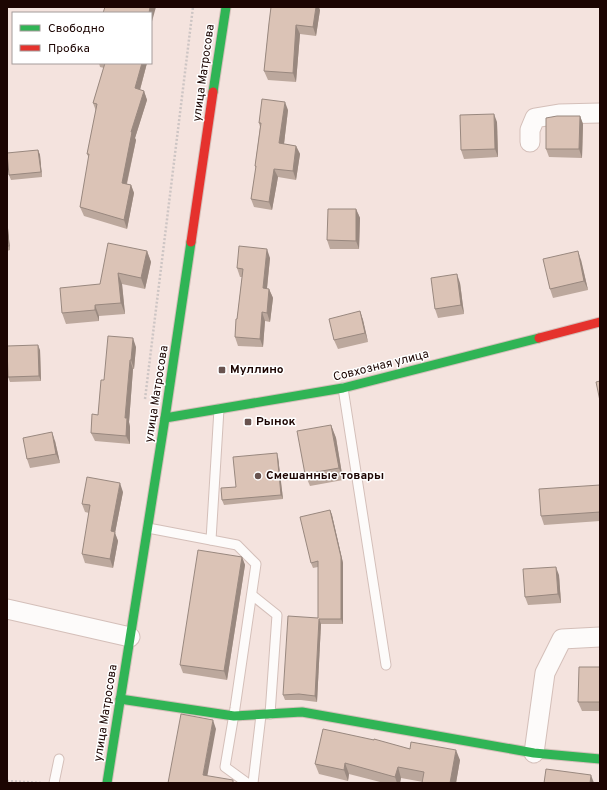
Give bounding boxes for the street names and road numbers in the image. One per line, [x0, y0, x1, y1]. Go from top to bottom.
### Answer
street label: улица Матросова [189, 23, 219, 123]
street label: улица Матросова [141, 344, 173, 444]
street label: Совхозная улица [331, 346, 431, 386]
street label: улица Матросова [90, 663, 122, 763]

